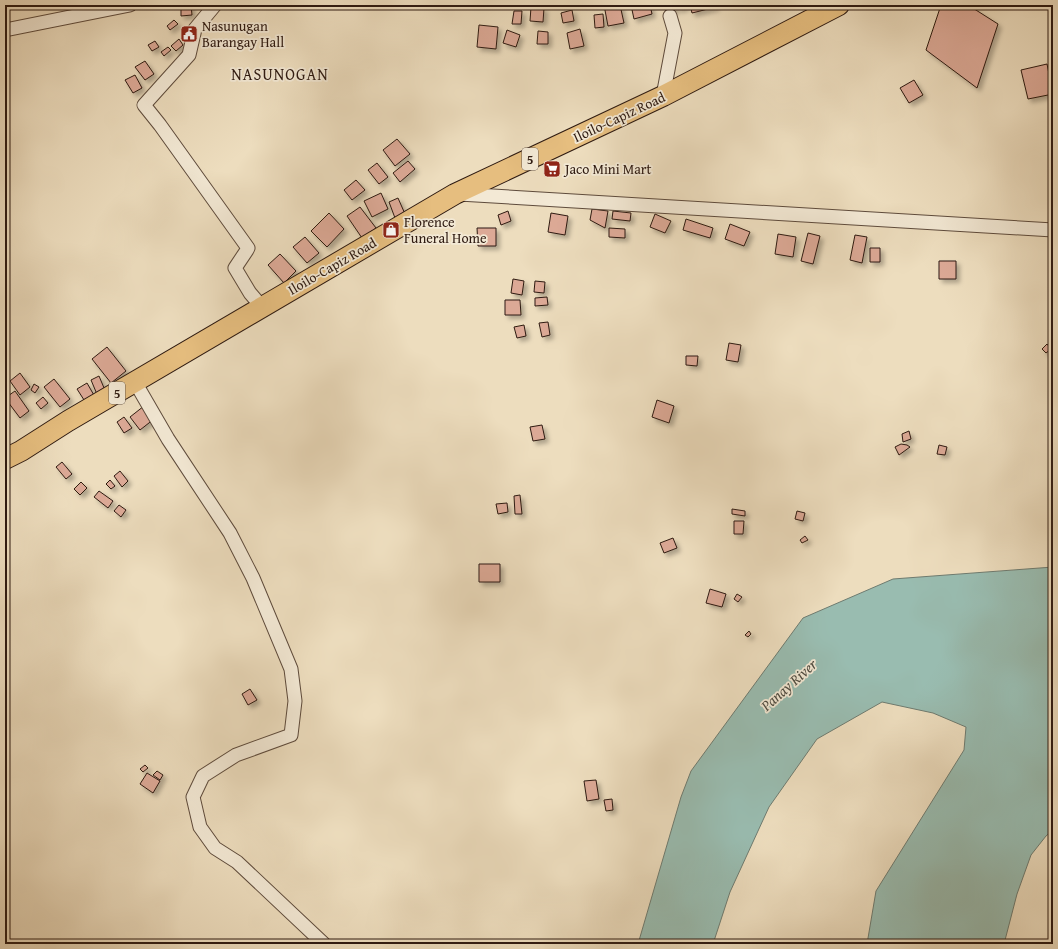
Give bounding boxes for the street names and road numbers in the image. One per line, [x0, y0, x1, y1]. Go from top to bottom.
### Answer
street label: Iloilo-Capiz Road [570, 87, 669, 147]
road number: 5 [522, 148, 538, 170]
street label: Iloilo-Capiz Road [284, 232, 380, 300]
road number: 5 [109, 382, 125, 404]

